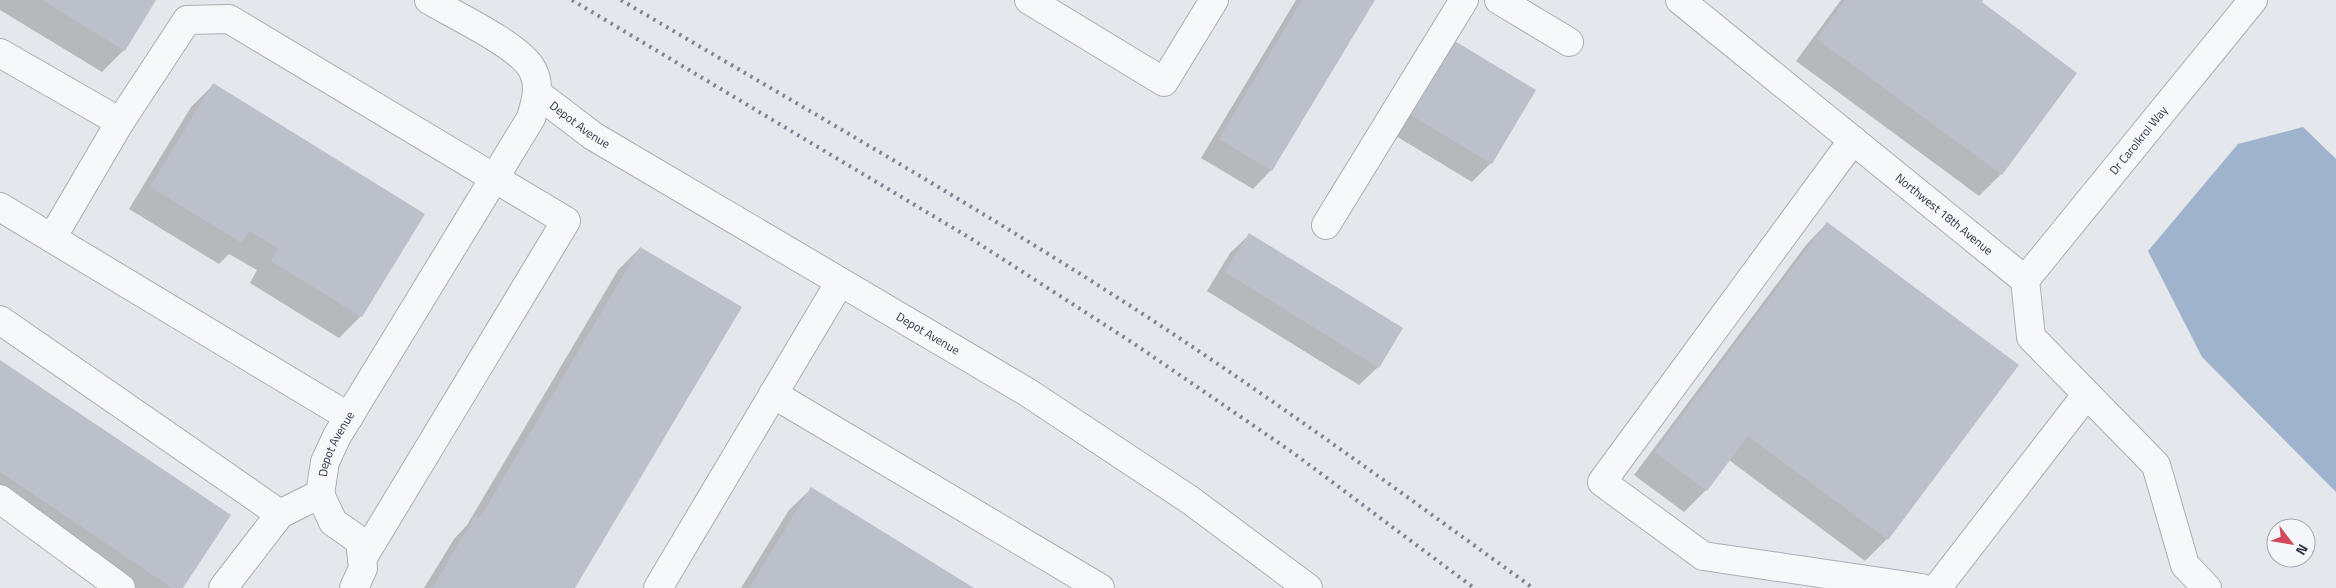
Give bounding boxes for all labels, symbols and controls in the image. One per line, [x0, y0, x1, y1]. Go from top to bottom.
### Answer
street label: Depot Avenue [546, 96, 614, 153]
street label: Dr Carolkrol Way [2104, 101, 2172, 179]
street label: Northwest 18th Avenue [1891, 168, 1997, 259]
street label: Depot Avenue [893, 307, 963, 359]
street label: Depot Avenue [313, 407, 359, 478]
north arrow [2266, 518, 2316, 568]
text: N [2291, 540, 2314, 560]

